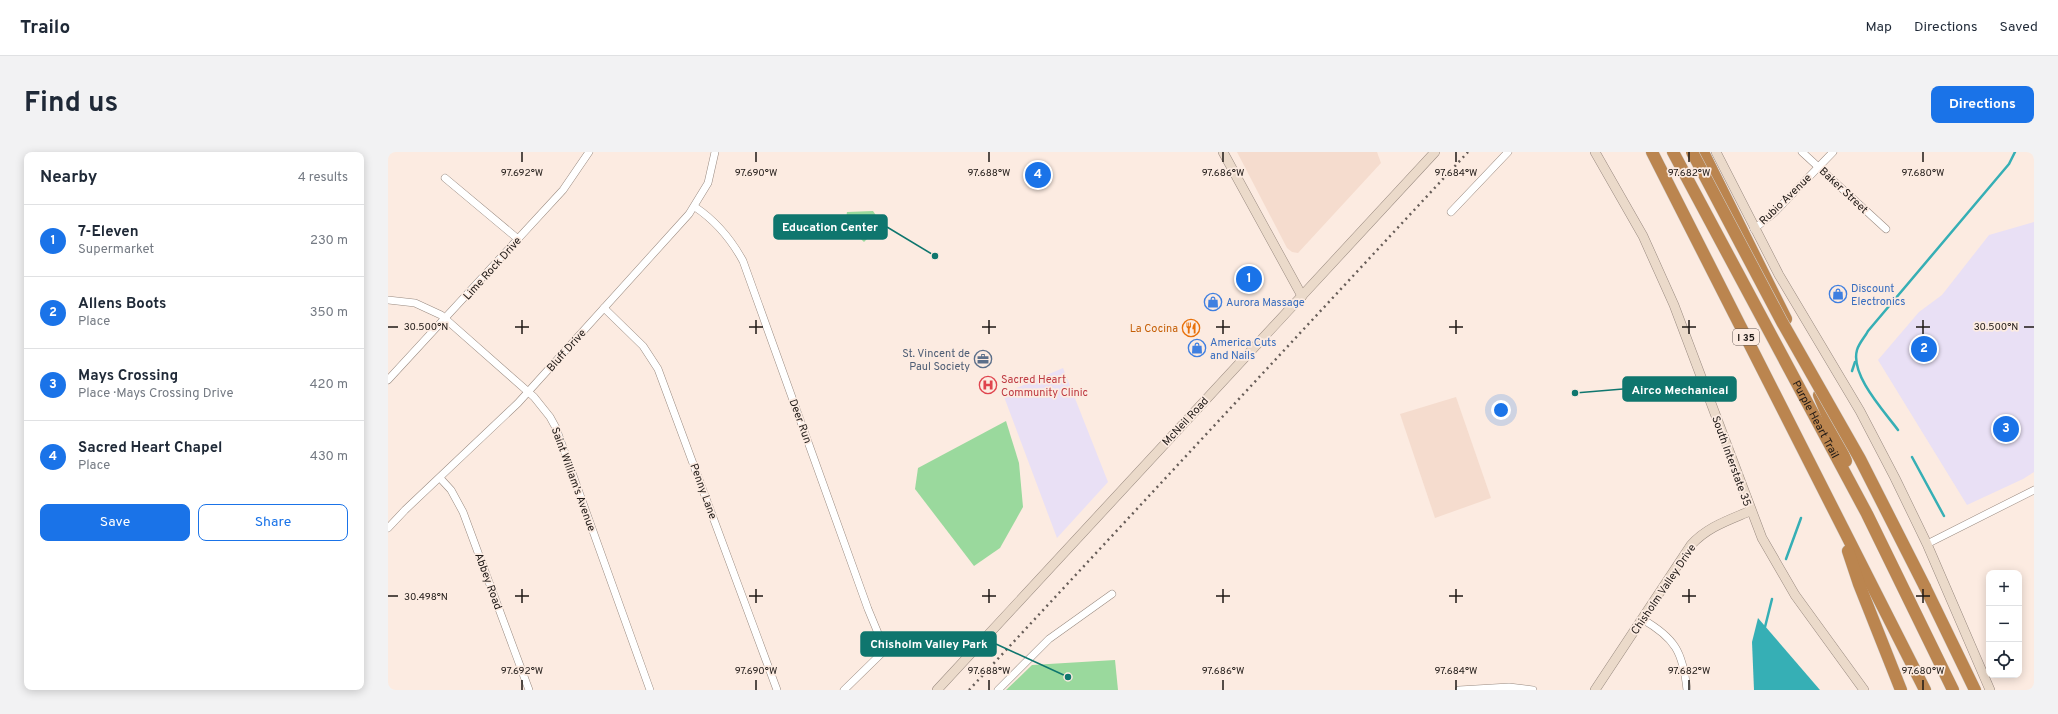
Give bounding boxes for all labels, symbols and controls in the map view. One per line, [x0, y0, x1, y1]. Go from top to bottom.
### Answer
text: Trailo [20, 16, 70, 40]
text: Map [1866, 19, 1892, 36]
text: Directions [1914, 19, 1978, 36]
text: Saved [2000, 19, 2038, 36]
text: Find us [24, 86, 118, 122]
button: Directions [1931, 86, 2034, 123]
pin: 4 [1025, 160, 1051, 190]
street label: Baker Street [1816, 165, 1871, 217]
text: Nearby [40, 167, 97, 189]
text: 97.692°W [501, 167, 543, 180]
text: 97.690°W [735, 167, 777, 180]
text: 97.688°W [968, 167, 1010, 180]
text: 97.686°W [1202, 167, 1244, 180]
text: 97.684°W [1435, 167, 1477, 180]
text: 97.682°W [1668, 167, 1710, 180]
text: 97.680°W [1901, 167, 1945, 180]
text: 4 results [298, 170, 348, 186]
street label: Rubio Avenue [1757, 171, 1815, 228]
callout: Education Center [774, 215, 887, 239]
text: Education Center [782, 220, 878, 236]
text: 7-Eleven [78, 223, 139, 242]
text: 1 [50, 233, 56, 249]
text: 230 m [310, 233, 348, 249]
street label: Lime Rock Drive [461, 234, 525, 303]
text: Supermarket [78, 242, 154, 258]
pin: 1 [1236, 264, 1262, 294]
place label: Discount Electronics [1851, 282, 1905, 309]
shop icon: Discount Electronics [1828, 284, 1848, 304]
shop icon: Aurora Massage [1203, 292, 1223, 312]
text: Allens Boots [78, 295, 166, 314]
place label: Aurora Massage [1226, 296, 1305, 310]
text: 2 [49, 305, 57, 321]
text: 350 m [310, 305, 348, 321]
text: Place [78, 314, 110, 330]
restaurant icon: La Cocina [1181, 318, 1201, 338]
text: 30.500°N [404, 321, 448, 334]
text: 30.500°N [1974, 321, 2018, 334]
place label: La Cocina [1130, 322, 1178, 336]
street label: Bluff Drive [544, 326, 590, 375]
road number: I 35 [1733, 329, 1759, 345]
pin: 2 [1911, 334, 1937, 364]
place label: America Cuts and Nails [1210, 336, 1276, 363]
shop icon: America Cuts and Nails [1187, 338, 1207, 358]
place label: St. Vincent de Paul Society [902, 347, 970, 374]
office icon: St. Vincent de Paul Society [973, 349, 993, 369]
text: Mays Crossing [78, 367, 178, 386]
place label: Sacred Heart Community Clinic [1001, 373, 1088, 400]
hospital icon: Sacred Heart Community Clinic [978, 375, 998, 395]
text: 3 [49, 377, 57, 393]
text: 420 m [310, 377, 348, 393]
callout: Airco Mechanical [1623, 377, 1736, 401]
street label: Purple Heart Trail [1789, 378, 1842, 461]
text: Airco Mechanical [1631, 383, 1729, 399]
text: Place · Mays Crossing Drive [78, 386, 233, 402]
street label: McNeil Road [1160, 394, 1212, 449]
street label: Deer Run [786, 397, 815, 445]
your location [1491, 400, 1511, 420]
street label: South Interstate 35 [1708, 414, 1754, 509]
pin: 3 [1993, 414, 2019, 444]
street label: Saint William's Avenue [548, 425, 598, 533]
text: Sacred Heart Chapel [78, 439, 222, 458]
text: 4 [49, 449, 57, 465]
text: 430 m [310, 449, 348, 465]
text: Place [78, 458, 110, 474]
street label: Penny Lane [687, 462, 720, 521]
button: Save [40, 504, 190, 541]
button: Share [198, 504, 348, 541]
street label: Chisholm Valley Drive [1628, 542, 1699, 638]
street label: Abbey Road [471, 551, 505, 612]
map controls [1986, 570, 2022, 678]
button: + [1986, 570, 2022, 606]
text: 30.498°N [404, 591, 448, 604]
button: − [1986, 606, 2022, 642]
callout: Chisholm Valley Park [861, 632, 996, 656]
text: Chisholm Valley Park [870, 637, 988, 653]
button: locate [1986, 642, 2022, 678]
text: 97.692°W [501, 665, 543, 678]
text: 97.690°W [735, 665, 777, 678]
text: 97.688°W [968, 665, 1010, 678]
text: 97.686°W [1202, 665, 1244, 678]
text: 97.684°W [1435, 665, 1477, 678]
text: 97.682°W [1668, 665, 1710, 678]
text: 97.680°W [1901, 665, 1945, 678]

